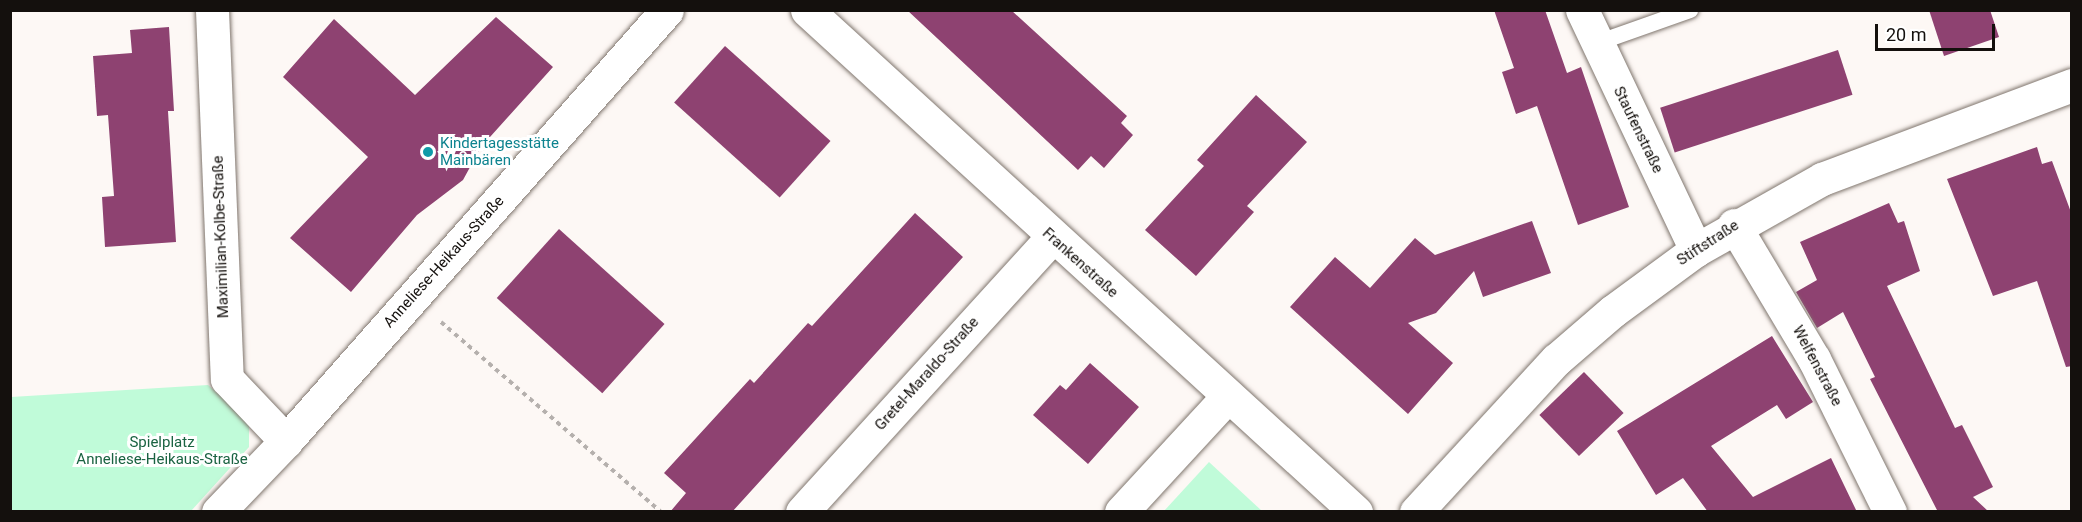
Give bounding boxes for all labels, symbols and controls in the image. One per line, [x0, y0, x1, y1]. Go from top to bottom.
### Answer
scale bar [1878, 12, 1998, 50]
text: 20 m [1886, 24, 1926, 45]
street label: Staufenstraße [1609, 84, 1667, 176]
place label: Kindertagesstätte Mainbären [440, 134, 559, 169]
marker: Kindertagesstätte Mainbären [421, 145, 435, 159]
street label: Maximilian-Kolbe-Straße [209, 155, 233, 319]
street label: Anneliese-Heikaus-Straße [380, 192, 508, 332]
street label: Stiftstraße [1674, 216, 1742, 270]
street label: Frankenstraße [1038, 224, 1122, 302]
street label: Gretel-Maraldo-Straße [871, 314, 983, 434]
street label: Welfenstraße [1788, 323, 1846, 409]
park label: Spielplatz Anneliese-Heikaus-Straße [76, 433, 248, 468]

